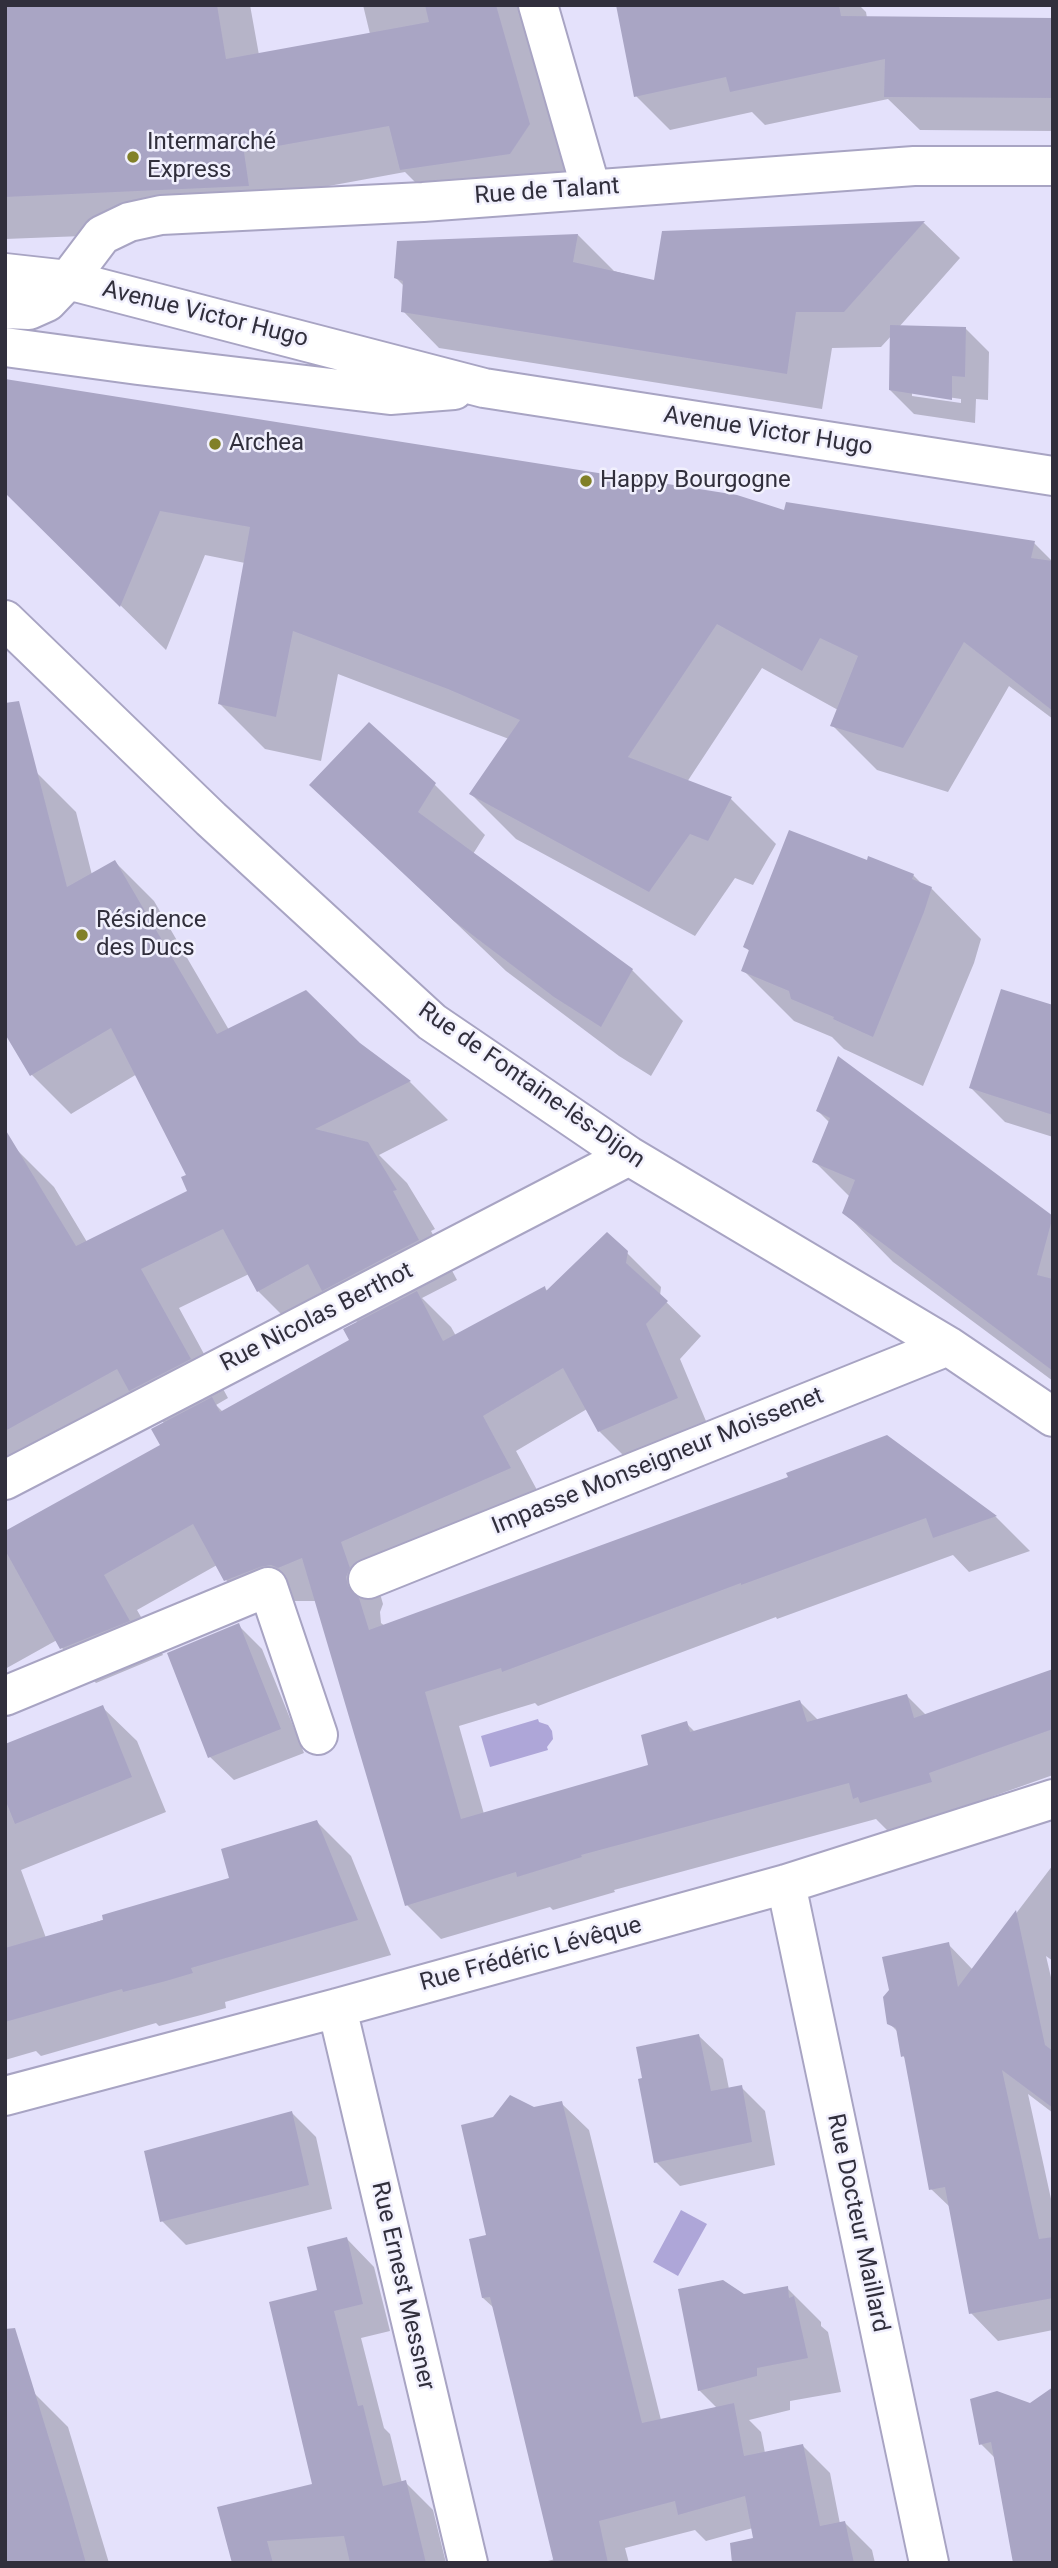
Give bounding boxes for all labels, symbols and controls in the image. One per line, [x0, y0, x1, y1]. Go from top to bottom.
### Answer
place label: Intermarché Express [147, 129, 276, 185]
marker: Intermarché Express [125, 149, 141, 165]
street label: Rue de Talant [474, 173, 620, 211]
street label: Avenue Victor Hugo [99, 276, 311, 354]
street label: Avenue Victor Hugo [662, 401, 874, 463]
place label: Archea [229, 430, 304, 458]
marker: Archea [207, 436, 223, 452]
place label: Happy Bourgogne [600, 467, 791, 495]
marker: Happy Bourgogne [578, 473, 594, 489]
place label: Résidence des Ducs [96, 907, 207, 963]
marker: Résidence des Ducs [74, 927, 90, 943]
street label: Rue de Fontaine-lès-Dijon [412, 997, 650, 1175]
street label: Rue Nicolas Berthot [216, 1257, 418, 1379]
street label: Impasse Monseigneur Moissenet [488, 1382, 828, 1542]
street label: Rue Frédéric Lévêque [417, 1912, 645, 1998]
street label: Rue Docteur Maillard [820, 2111, 894, 2335]
street label: Rue Ernest Messner [364, 2179, 440, 2393]

